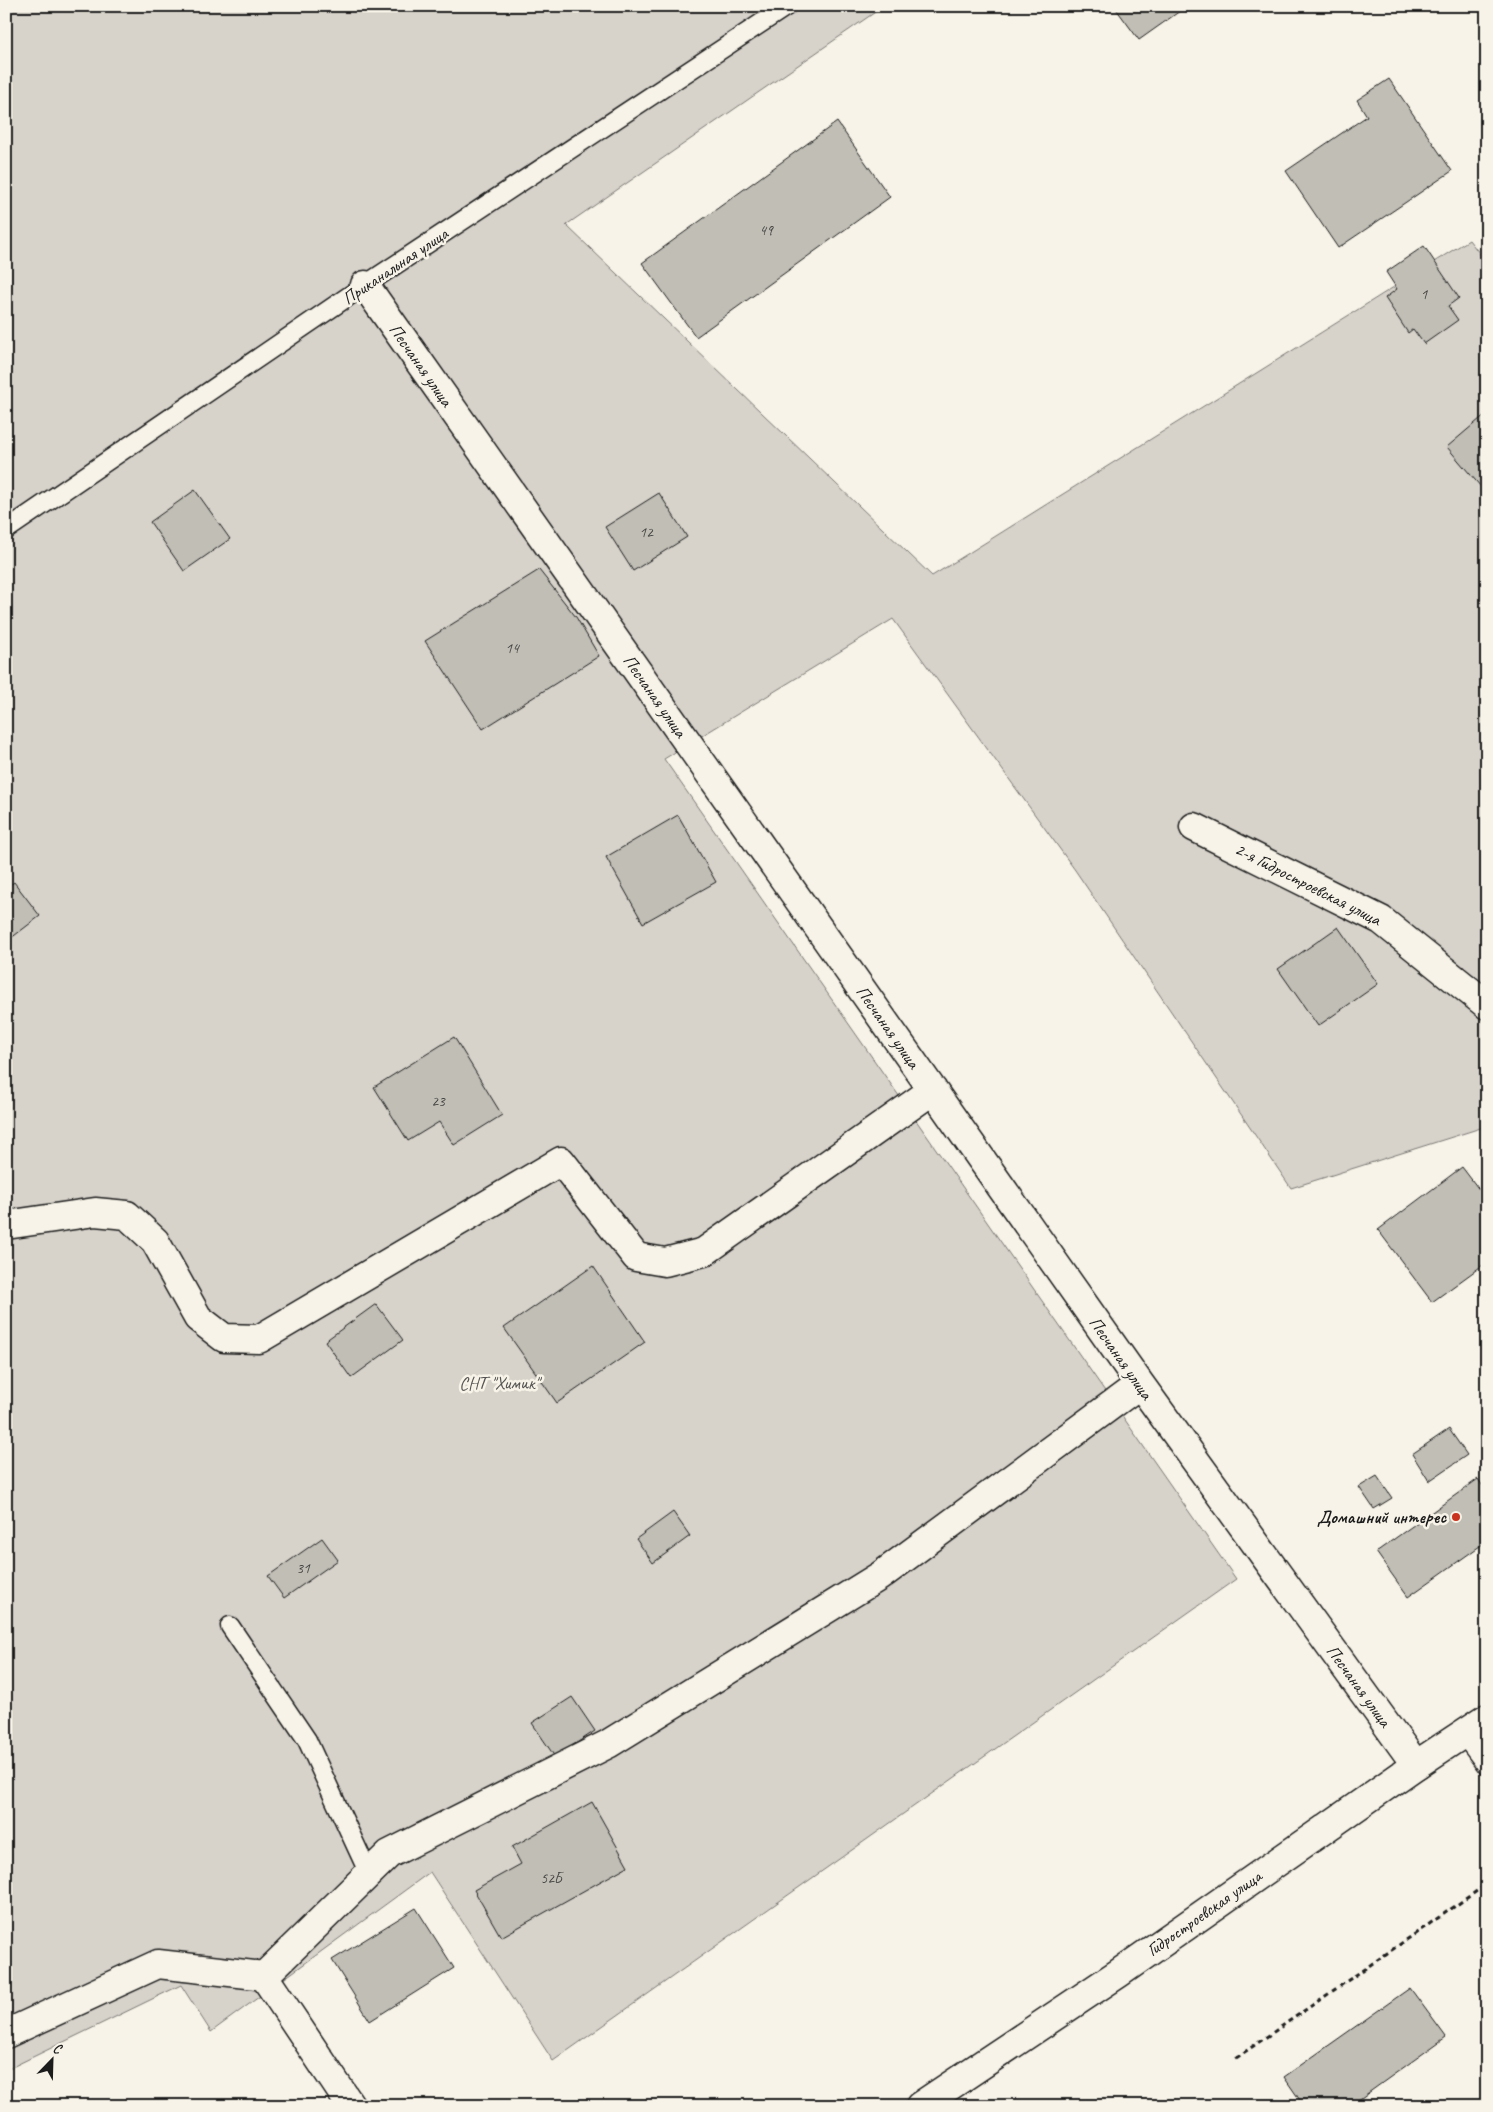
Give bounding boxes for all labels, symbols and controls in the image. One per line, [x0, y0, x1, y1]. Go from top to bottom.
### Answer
house number: 49 [759, 221, 774, 240]
street label: Приканальная улица [338, 222, 453, 309]
house number: 1 [1421, 285, 1429, 304]
street label: Песчаная улица [384, 319, 458, 412]
house number: 12 [639, 523, 654, 542]
house number: 14 [505, 639, 520, 658]
street label: Песчаная улица [618, 650, 692, 743]
street label: 2-я Гидростроевская улица [1231, 838, 1386, 931]
street label: Песчаная улица [851, 981, 925, 1074]
house number: 23 [431, 1092, 446, 1111]
street label: Песчаная улица [1084, 1312, 1158, 1405]
park label: СНТ "Химик" [459, 1372, 542, 1394]
place label: Домашний интерес [1317, 1506, 1447, 1528]
marker: Домашний интерес [1450, 1511, 1462, 1523]
house number: 31 [296, 1559, 311, 1578]
street label: Песчаная улица [1322, 1641, 1397, 1732]
street label: Гидростроевская улица [1142, 1864, 1267, 1961]
house number: 52Б [540, 1869, 564, 1888]
north arrow [28, 2034, 78, 2084]
text: С [50, 2039, 65, 2058]

